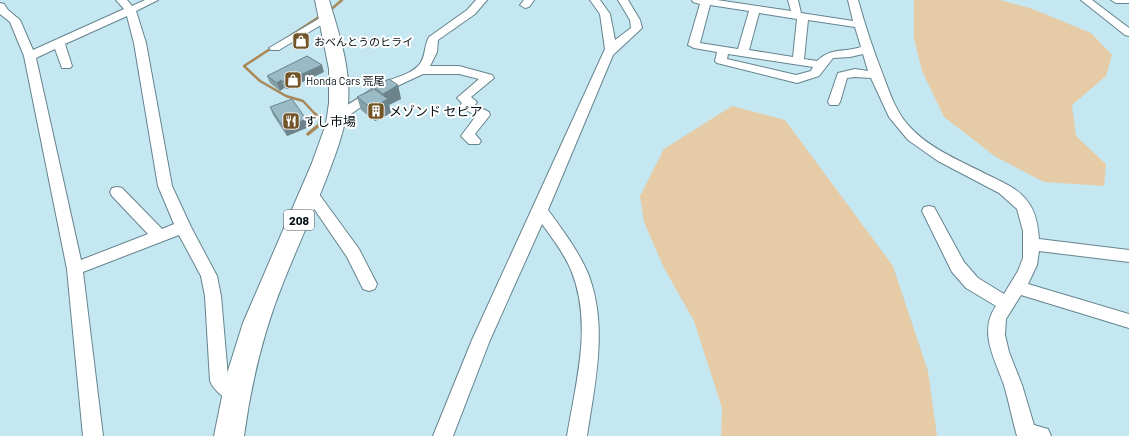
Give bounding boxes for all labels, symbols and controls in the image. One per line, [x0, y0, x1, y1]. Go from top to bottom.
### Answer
shop icon: おべんとうのヒライ [291, 31, 311, 51]
place label: おべんとうのヒライ [314, 35, 413, 48]
shop icon: Honda Cars 荒尾 [283, 70, 303, 90]
place label: Honda Cars 荒尾 [306, 74, 385, 87]
building icon: メゾンド セピア [366, 101, 386, 121]
place label: メゾンド セピア [389, 103, 483, 119]
restaurant icon: すし市場 [281, 111, 301, 131]
place label: すし市場 [304, 113, 356, 129]
road number: 208 [284, 210, 314, 230]

